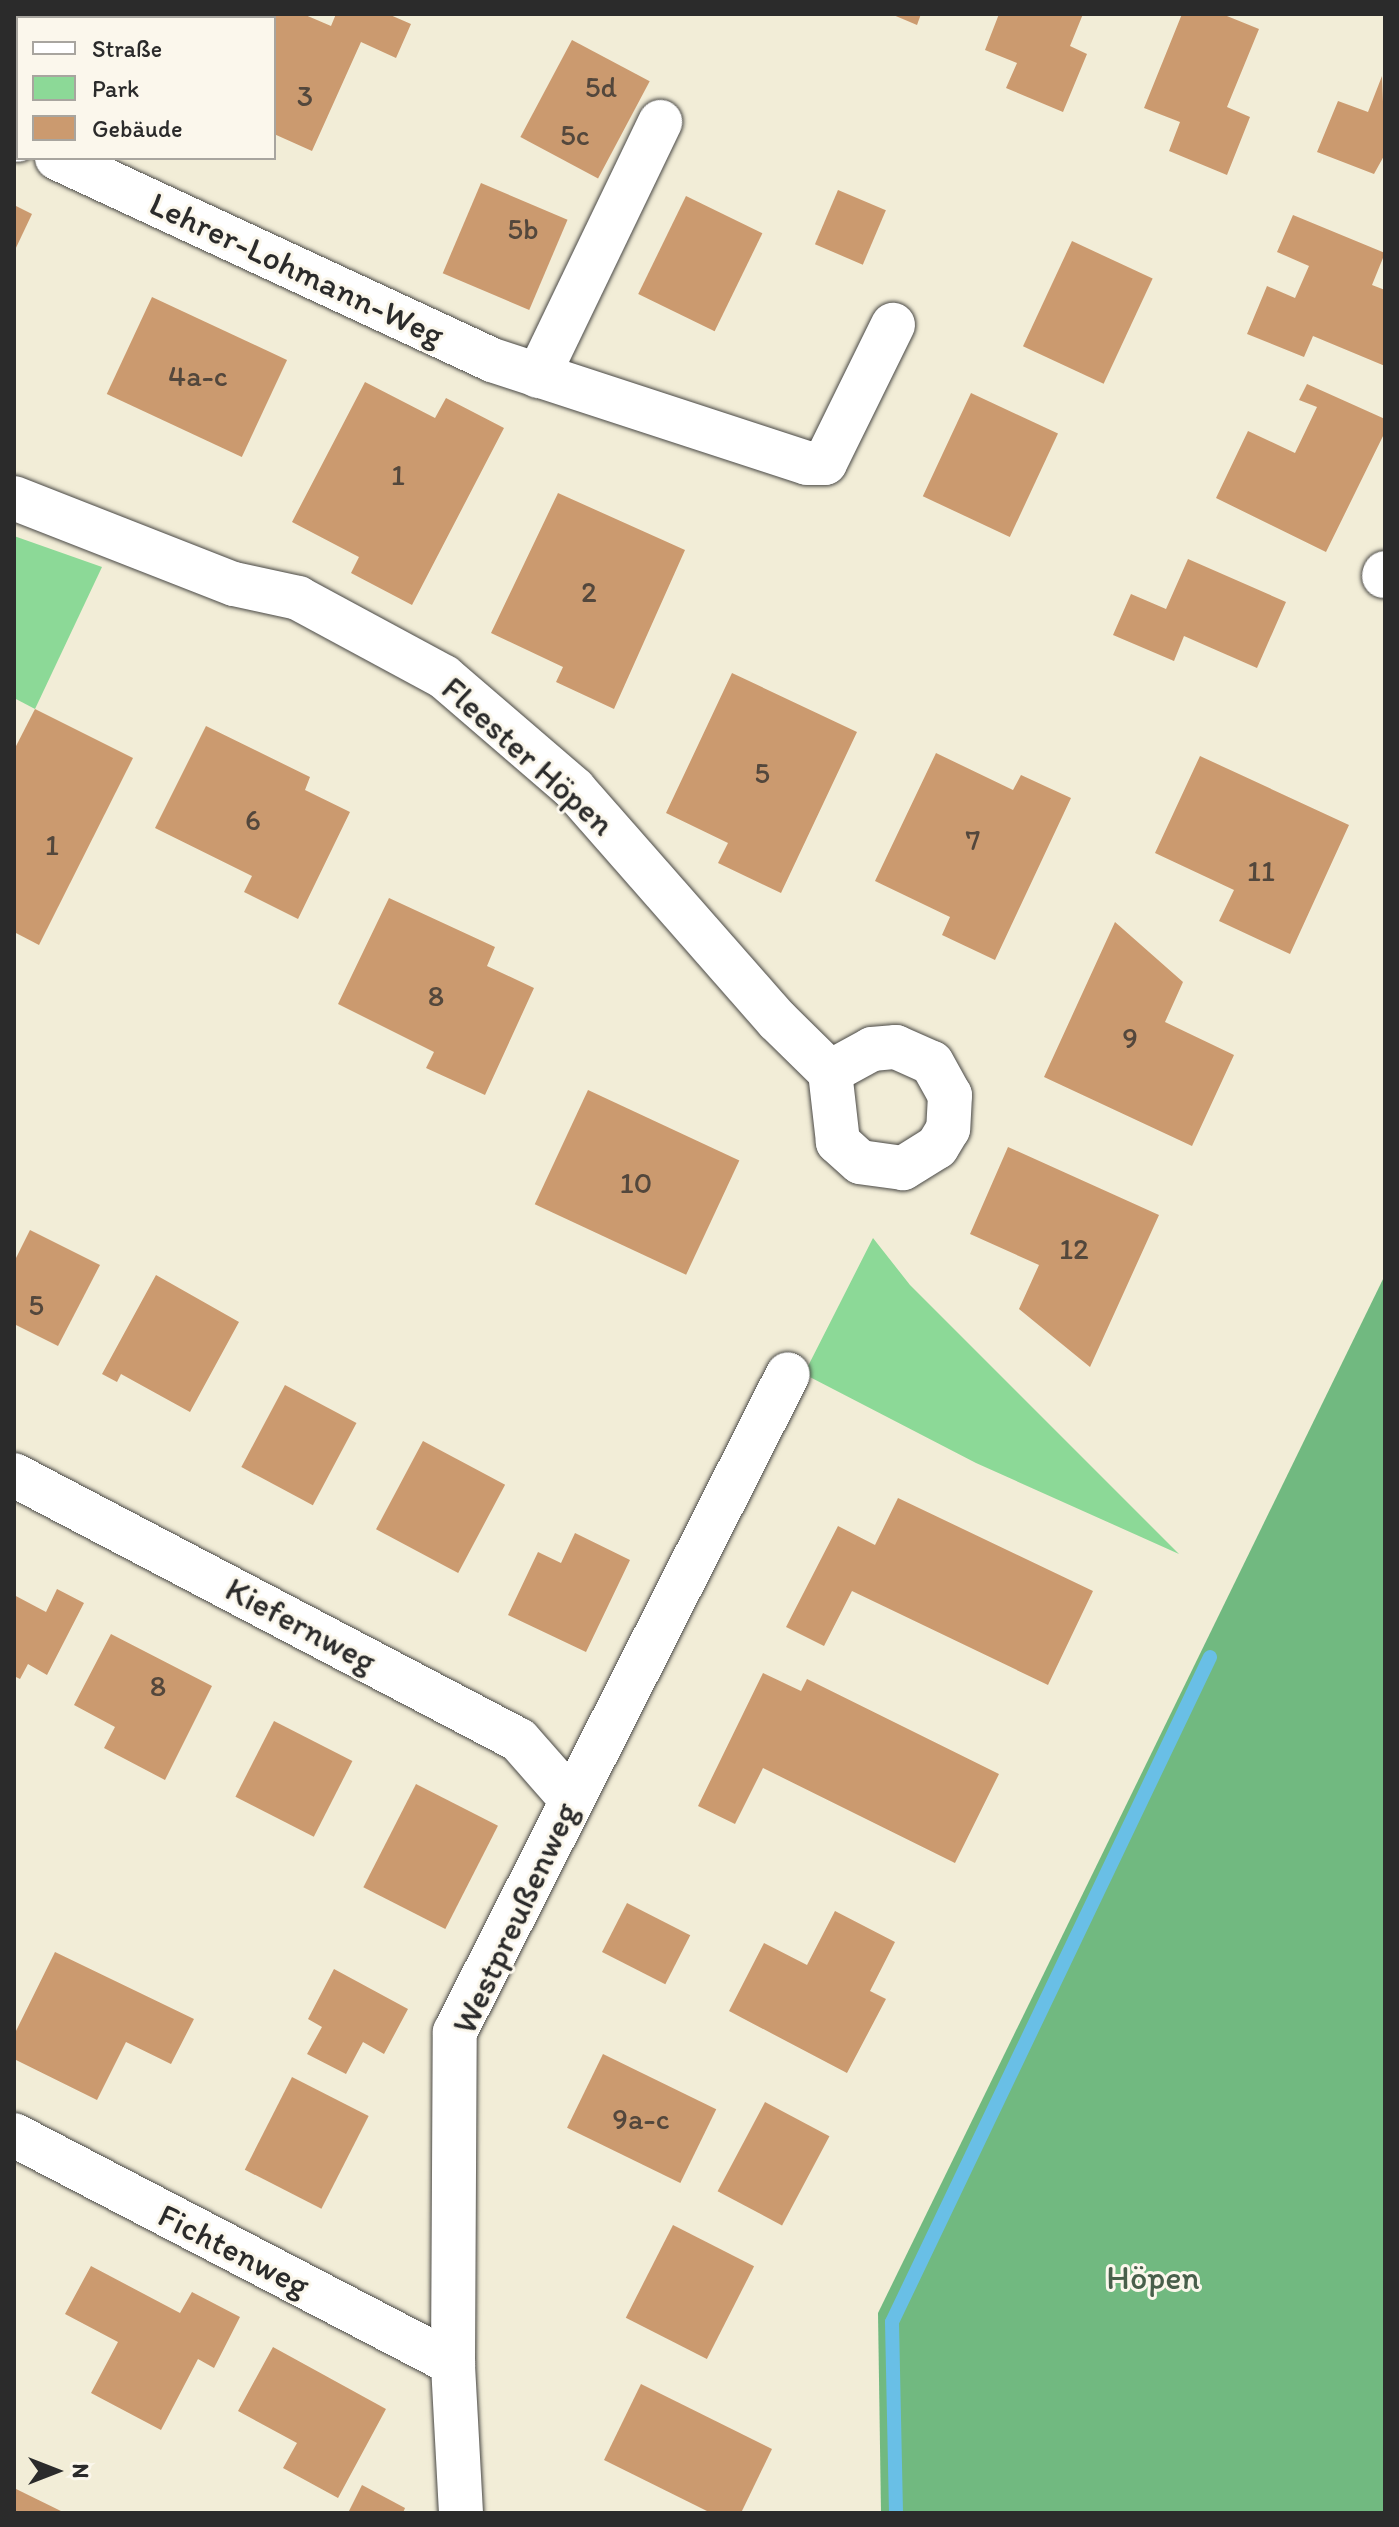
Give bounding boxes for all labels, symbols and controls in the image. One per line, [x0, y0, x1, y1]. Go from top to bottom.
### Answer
legend [16, 16, 276, 160]
text: Straße [92, 34, 162, 63]
house number: 5d [585, 69, 617, 105]
text: Park [92, 74, 139, 103]
house number: 3 [297, 78, 313, 114]
text: Gebäude [92, 114, 183, 143]
house number: 5c [560, 117, 590, 153]
street label: Lehrer-Lohmann-Weg [143, 183, 451, 355]
house number: 5b [507, 211, 539, 247]
house number: 4a-c [168, 358, 228, 394]
house number: 1 [391, 457, 405, 493]
house number: 2 [581, 574, 597, 610]
street label: Fleester Höpen [433, 668, 623, 844]
house number: 5 [754, 755, 770, 791]
house number: 6 [245, 802, 261, 838]
house number: 7 [966, 822, 980, 858]
house number: 1 [45, 827, 59, 863]
house number: 11 [1247, 853, 1275, 889]
house number: 8 [428, 978, 444, 1014]
house number: 9 [1122, 1020, 1138, 1056]
house number: 10 [620, 1165, 652, 1201]
house number: 12 [1059, 1231, 1089, 1267]
house number: 5 [28, 1287, 44, 1323]
street label: Kiefernweg [219, 1568, 383, 1682]
house number: 8 [150, 1668, 166, 1704]
street label: Westpreußenweg [444, 1796, 586, 2040]
house number: 9a-c [612, 2101, 670, 2137]
street label: Fichtenweg [151, 2194, 317, 2306]
park label: Höpen [1106, 2258, 1200, 2298]
north arrow [16, 2431, 96, 2511]
text: N [67, 2464, 94, 2478]

